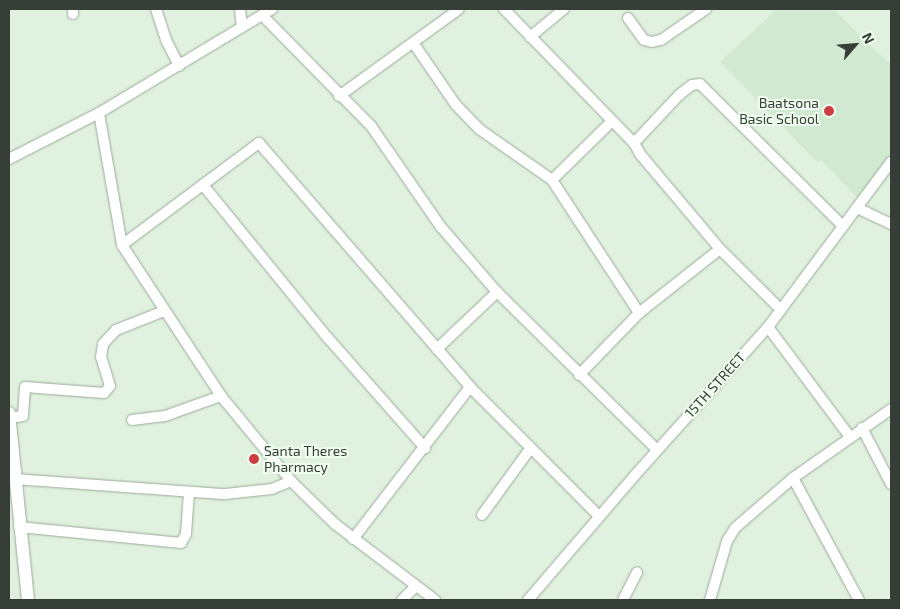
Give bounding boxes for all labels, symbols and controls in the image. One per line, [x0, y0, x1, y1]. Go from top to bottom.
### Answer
north arrow [830, 20, 880, 70]
text: N [859, 30, 879, 46]
place label: Baatsona Basic School [739, 95, 819, 128]
marker: Baatsona Basic School [823, 105, 835, 117]
street label: 15TH STREET [681, 349, 749, 421]
place label: Santa Theres Pharmacy [264, 443, 348, 476]
marker: Santa Theres Pharmacy [248, 453, 260, 465]

